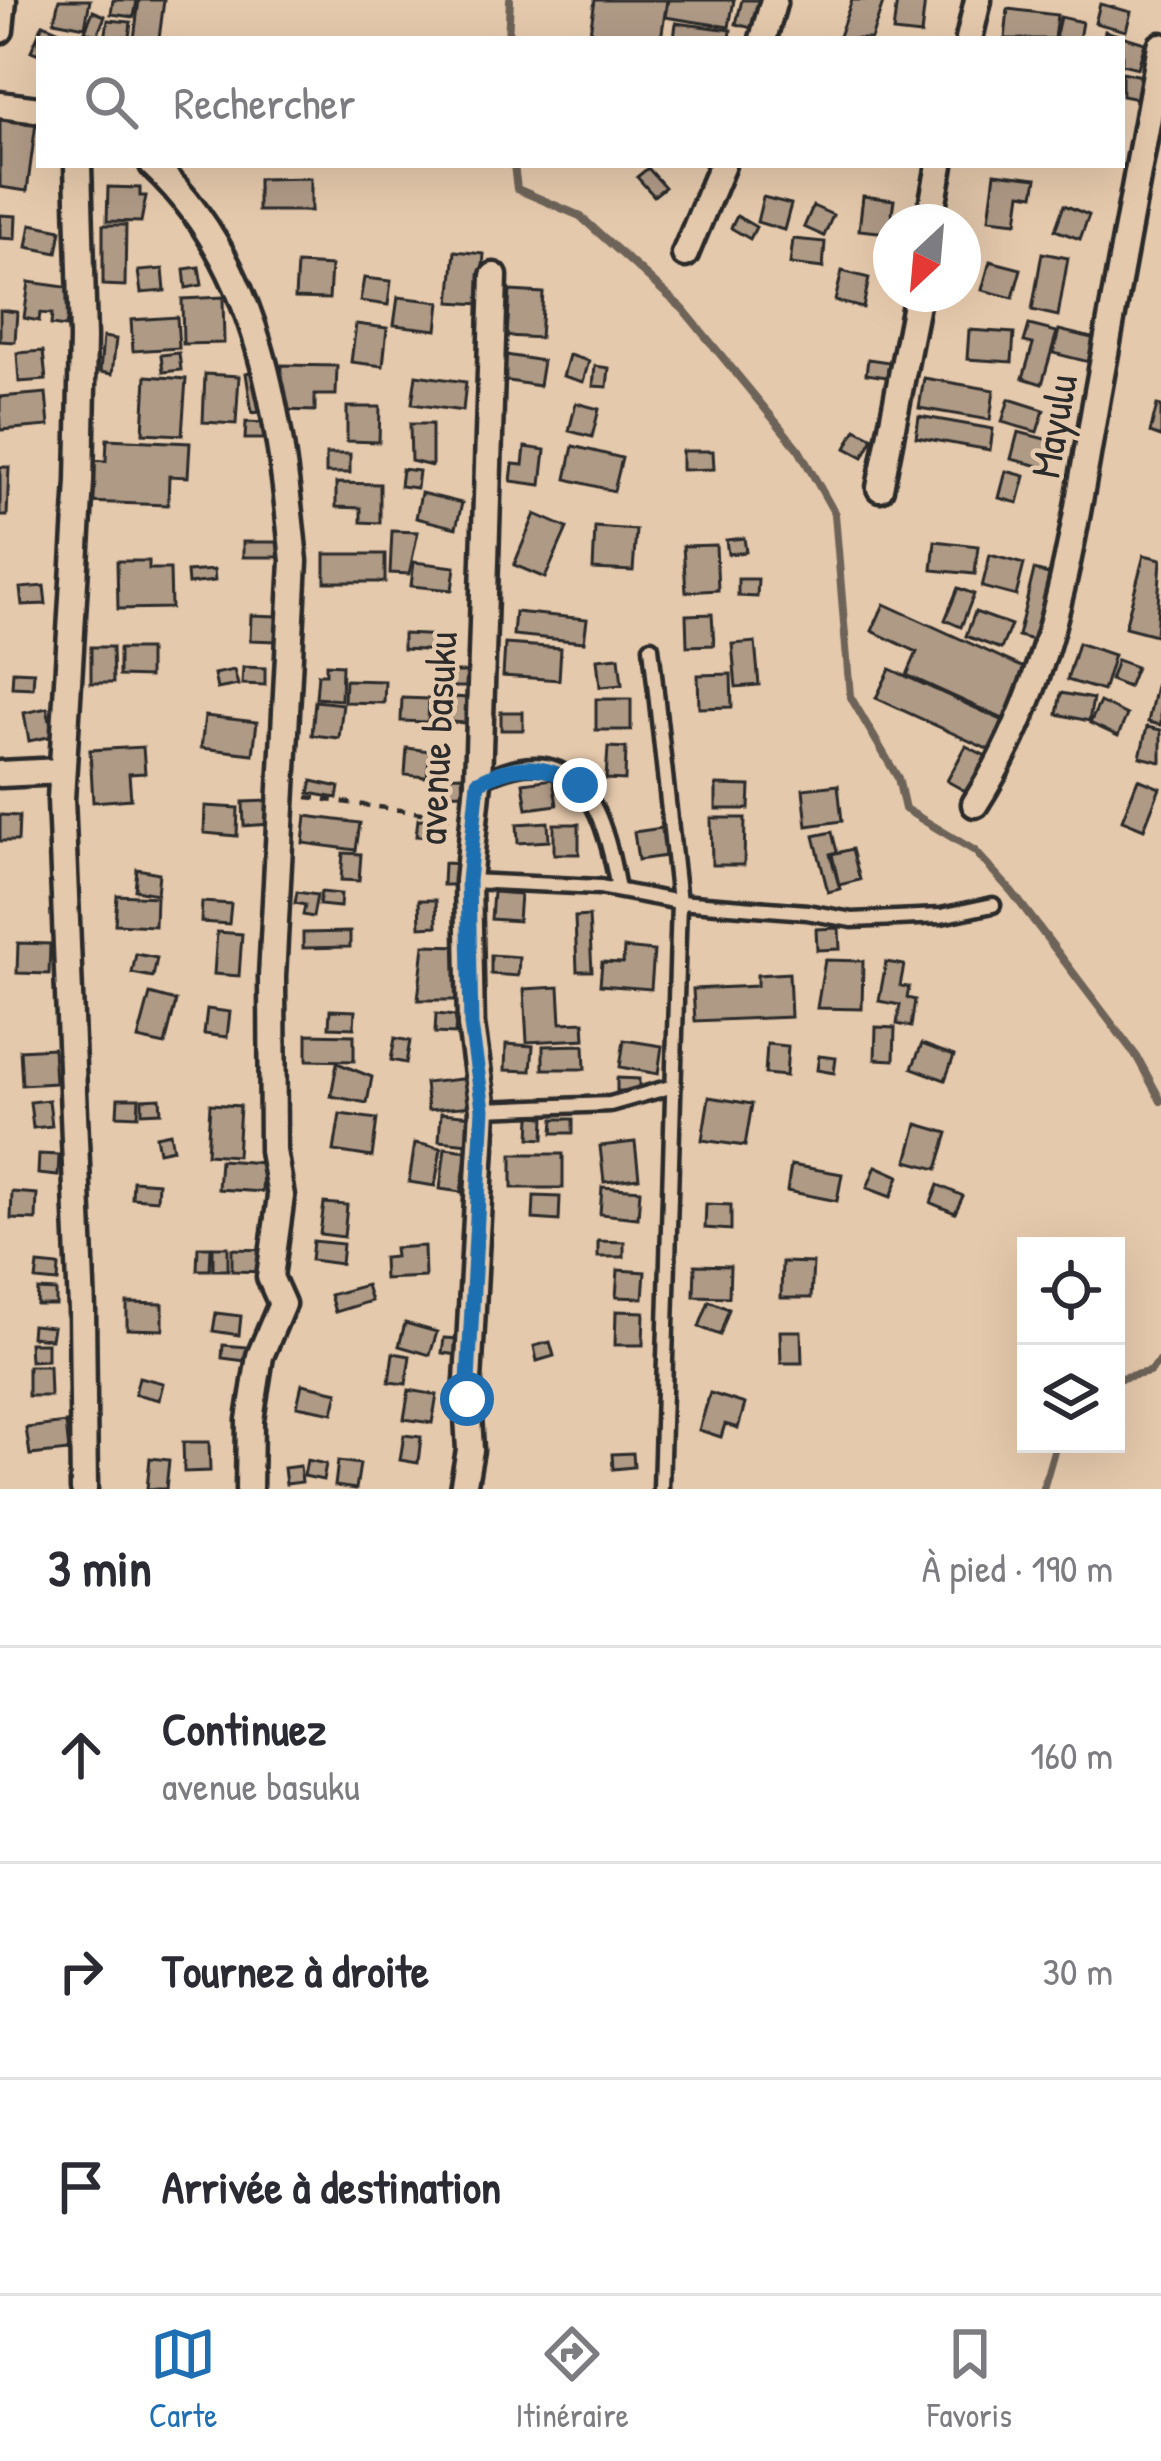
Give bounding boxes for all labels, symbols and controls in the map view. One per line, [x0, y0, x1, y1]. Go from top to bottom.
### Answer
search box [36, 36, 1125, 168]
icon: search [78, 69, 144, 135]
text: Rechercher [174, 72, 356, 133]
north arrow [873, 204, 981, 312]
street label: Mayulu [1015, 370, 1090, 482]
street label: avenue basuku [401, 630, 470, 846]
route end [553, 758, 607, 812]
map controls [1017, 1237, 1125, 1453]
button: locate [1017, 1237, 1125, 1345]
button: layers [1017, 1345, 1125, 1453]
route start [440, 1372, 494, 1426]
text: 3 min [48, 1533, 152, 1602]
text: À pied · 190 m [922, 1541, 1113, 1594]
text: Continuez [162, 1698, 326, 1759]
icon: ahead [48, 1722, 114, 1788]
text: 160 m [1030, 1728, 1113, 1781]
text: avenue basuku [162, 1759, 360, 1812]
icon: right [48, 1938, 114, 2004]
text: Tournez à droite [162, 1940, 429, 2001]
text: 30 m [1043, 1944, 1113, 1997]
icon: arrive [48, 2154, 114, 2220]
text: Arrivée à destination [162, 2156, 501, 2217]
tab: Carte [149, 2321, 217, 2437]
tab: Itinéraire [516, 2321, 629, 2437]
tab: Favoris [927, 2321, 1012, 2437]

